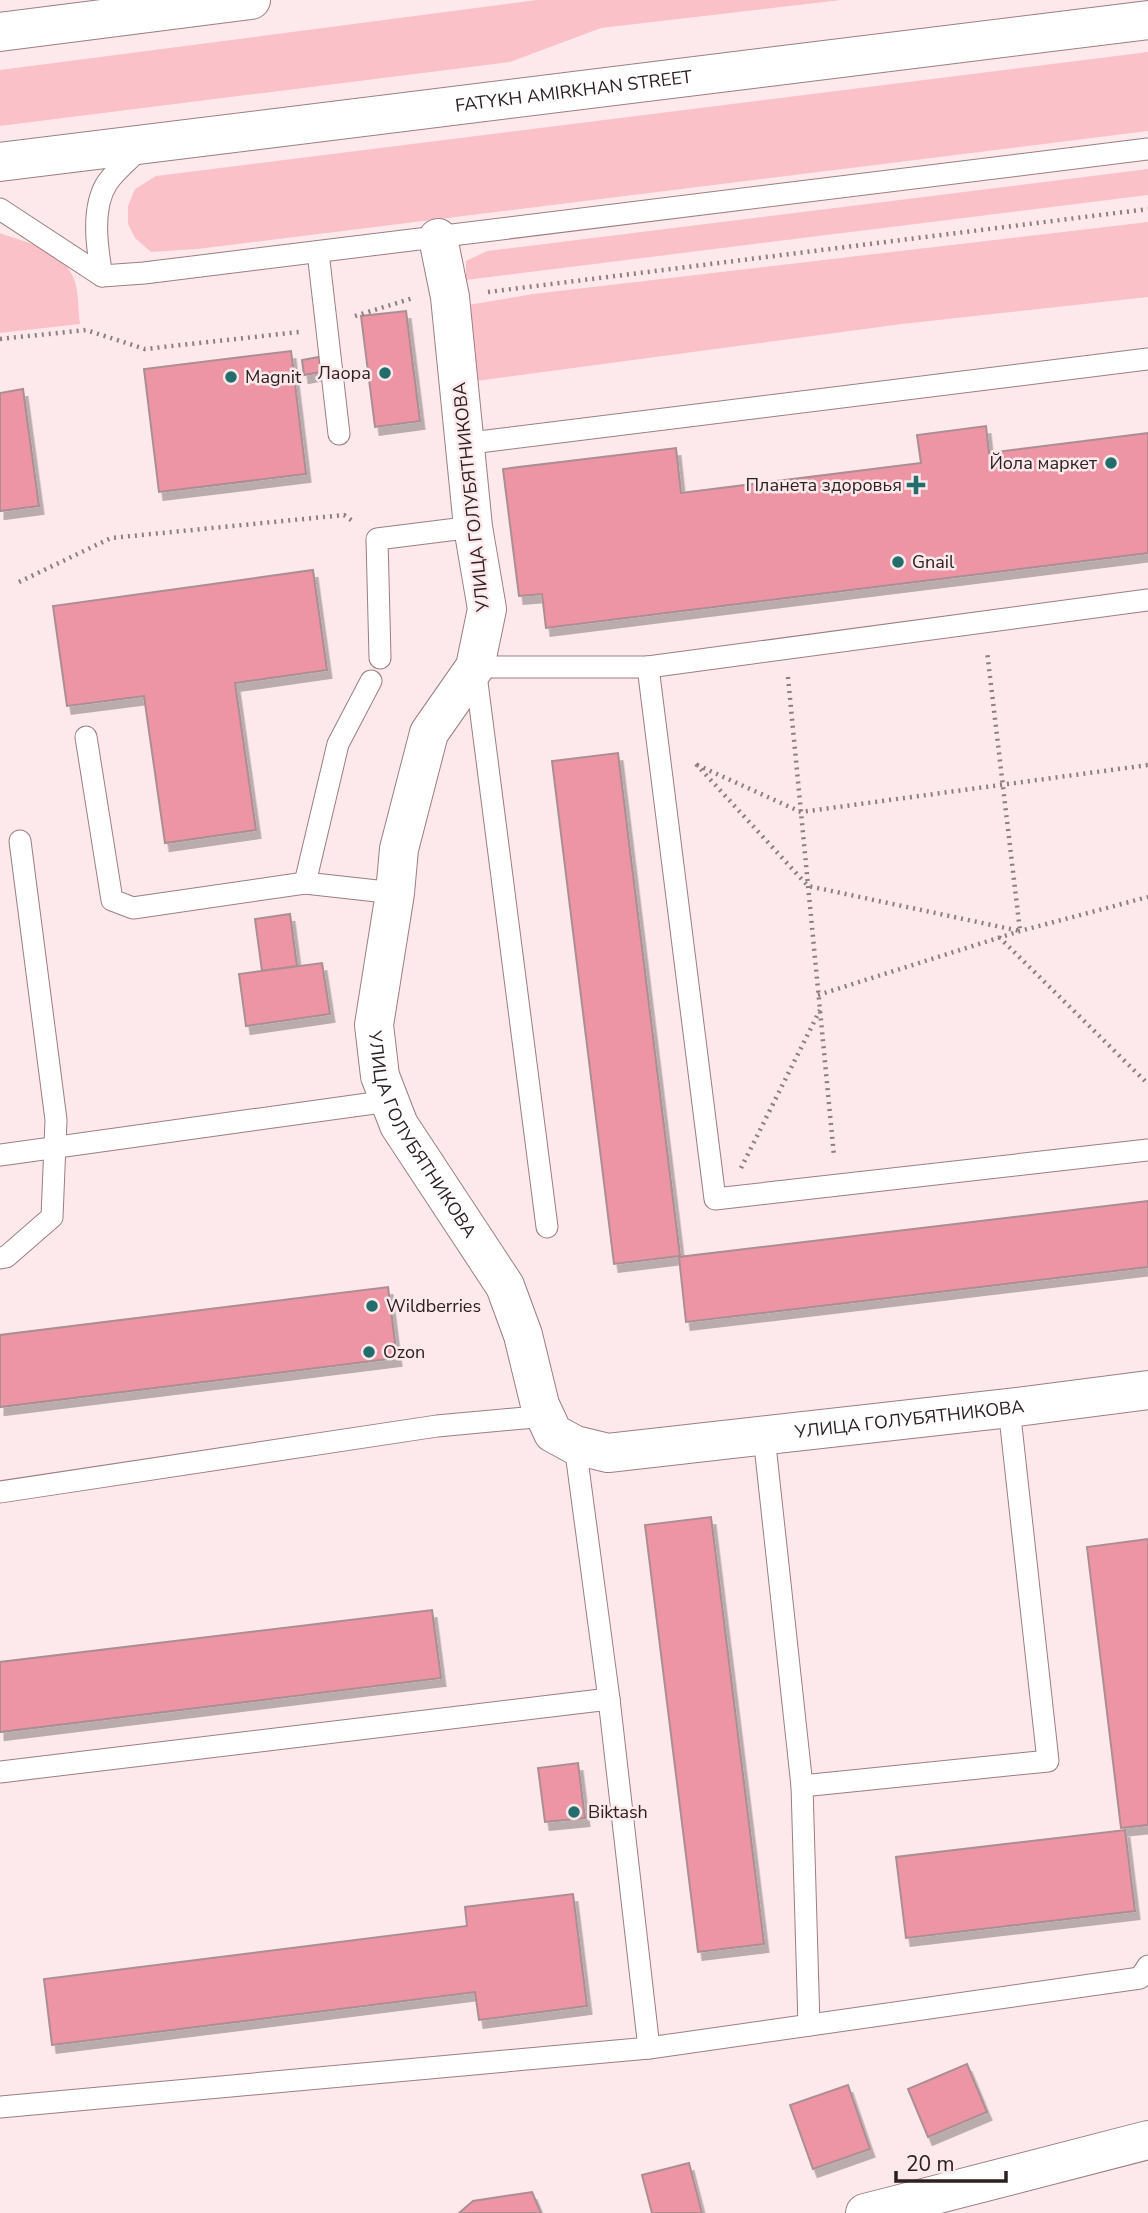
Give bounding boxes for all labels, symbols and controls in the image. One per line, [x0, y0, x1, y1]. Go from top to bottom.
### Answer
street label: FATYKH AMIRKHAN STREET [454, 64, 694, 118]
place label: Лаора [317, 361, 371, 385]
place label: Magnit [245, 365, 302, 389]
marker: Лаора [377, 365, 393, 381]
marker: Magnit [223, 369, 239, 385]
street label: УЛИЦА ГОЛУБЯТНИКОВА [447, 381, 495, 614]
place label: Йола маркет [990, 451, 1097, 475]
marker: Йола маркет [1103, 455, 1119, 471]
place label: Планета здоровья [745, 473, 902, 497]
marker: Планета здоровья [908, 477, 924, 493]
place label: Gnail [912, 550, 955, 574]
marker: Gnail [890, 554, 906, 570]
street label: УЛИЦА ГОЛУБЯТНИКОВА [363, 1028, 482, 1242]
place label: Wildberries [386, 1294, 481, 1318]
marker: Wildberries [364, 1298, 380, 1314]
place label: Ozon [383, 1340, 425, 1364]
marker: Ozon [361, 1344, 377, 1360]
street label: УЛИЦА ГОЛУБЯТНИКОВА [793, 1394, 1026, 1444]
place label: Biktash [588, 1800, 648, 1824]
marker: Biktash [566, 1804, 582, 1820]
scale bar [896, 2140, 1006, 2184]
text: 20 m [906, 2150, 955, 2178]

